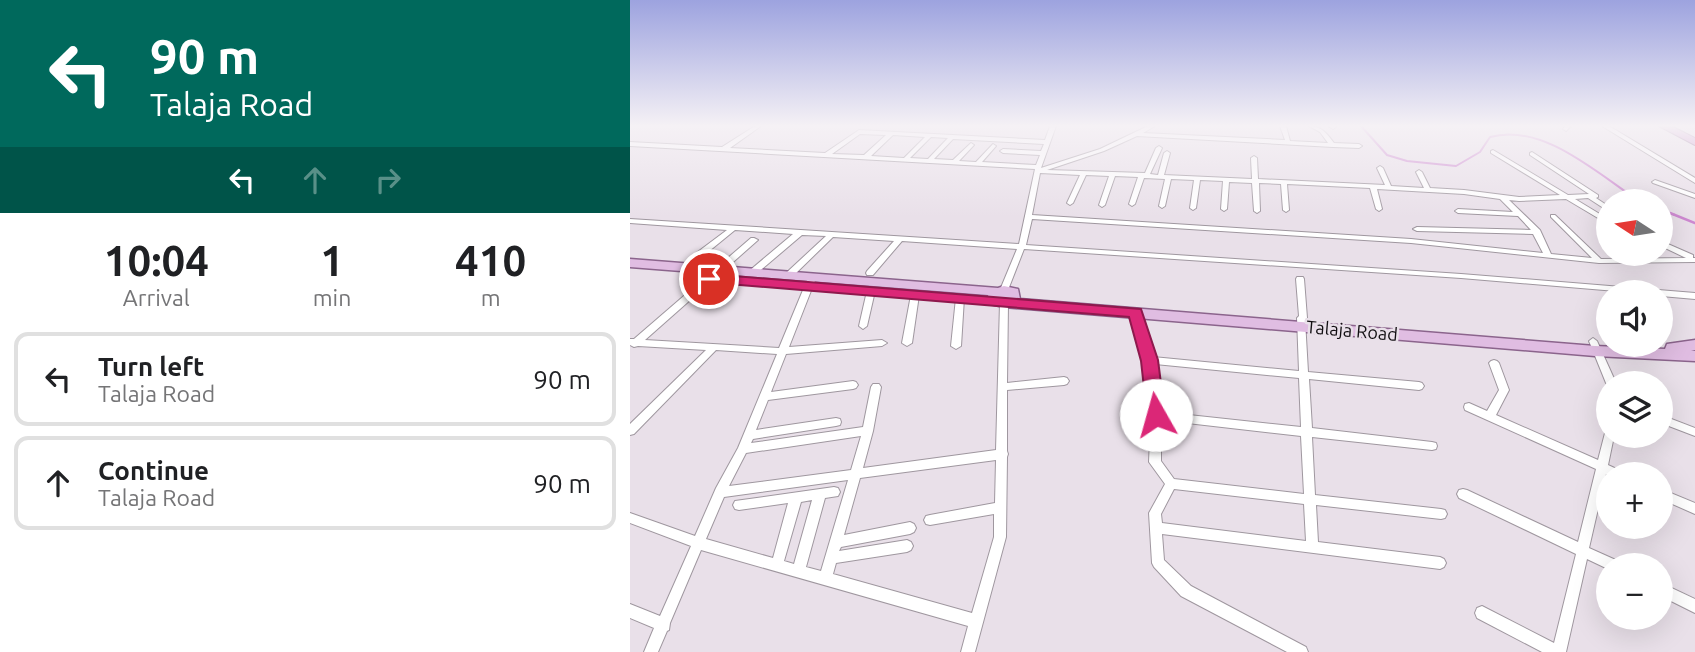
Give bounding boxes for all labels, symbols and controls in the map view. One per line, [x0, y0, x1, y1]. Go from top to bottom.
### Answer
icon: left [35, 28, 126, 119]
text: 90 m [150, 28, 259, 83]
text: Talaja Road [150, 86, 313, 122]
icon: left [223, 161, 261, 199]
icon: ahead [296, 161, 334, 199]
icon: right [369, 161, 407, 199]
north arrow [1596, 189, 1673, 266]
map controls [1596, 189, 1673, 630]
text: 10:04 [104, 237, 209, 284]
text: 1 [320, 237, 344, 284]
text: 410 [455, 237, 526, 284]
pin [679, 249, 739, 309]
icon: arrive [690, 260, 728, 298]
button: sound [1596, 280, 1673, 357]
text: Arrival [123, 285, 190, 310]
text: min [313, 285, 351, 310]
text: m [481, 285, 501, 310]
street label: Talaja Road [1305, 316, 1399, 344]
text: Turn left [98, 352, 204, 381]
icon: left [39, 360, 77, 398]
text: 90 m [533, 365, 591, 394]
button: layers [1596, 371, 1673, 448]
position arrow [1119, 378, 1193, 452]
text: Talaja Road [98, 381, 215, 406]
text: Continue [98, 456, 209, 485]
button: + [1596, 462, 1673, 539]
icon: ahead [39, 464, 77, 502]
text: 90 m [533, 469, 591, 498]
text: Talaja Road [98, 485, 215, 510]
button: − [1596, 553, 1673, 630]

